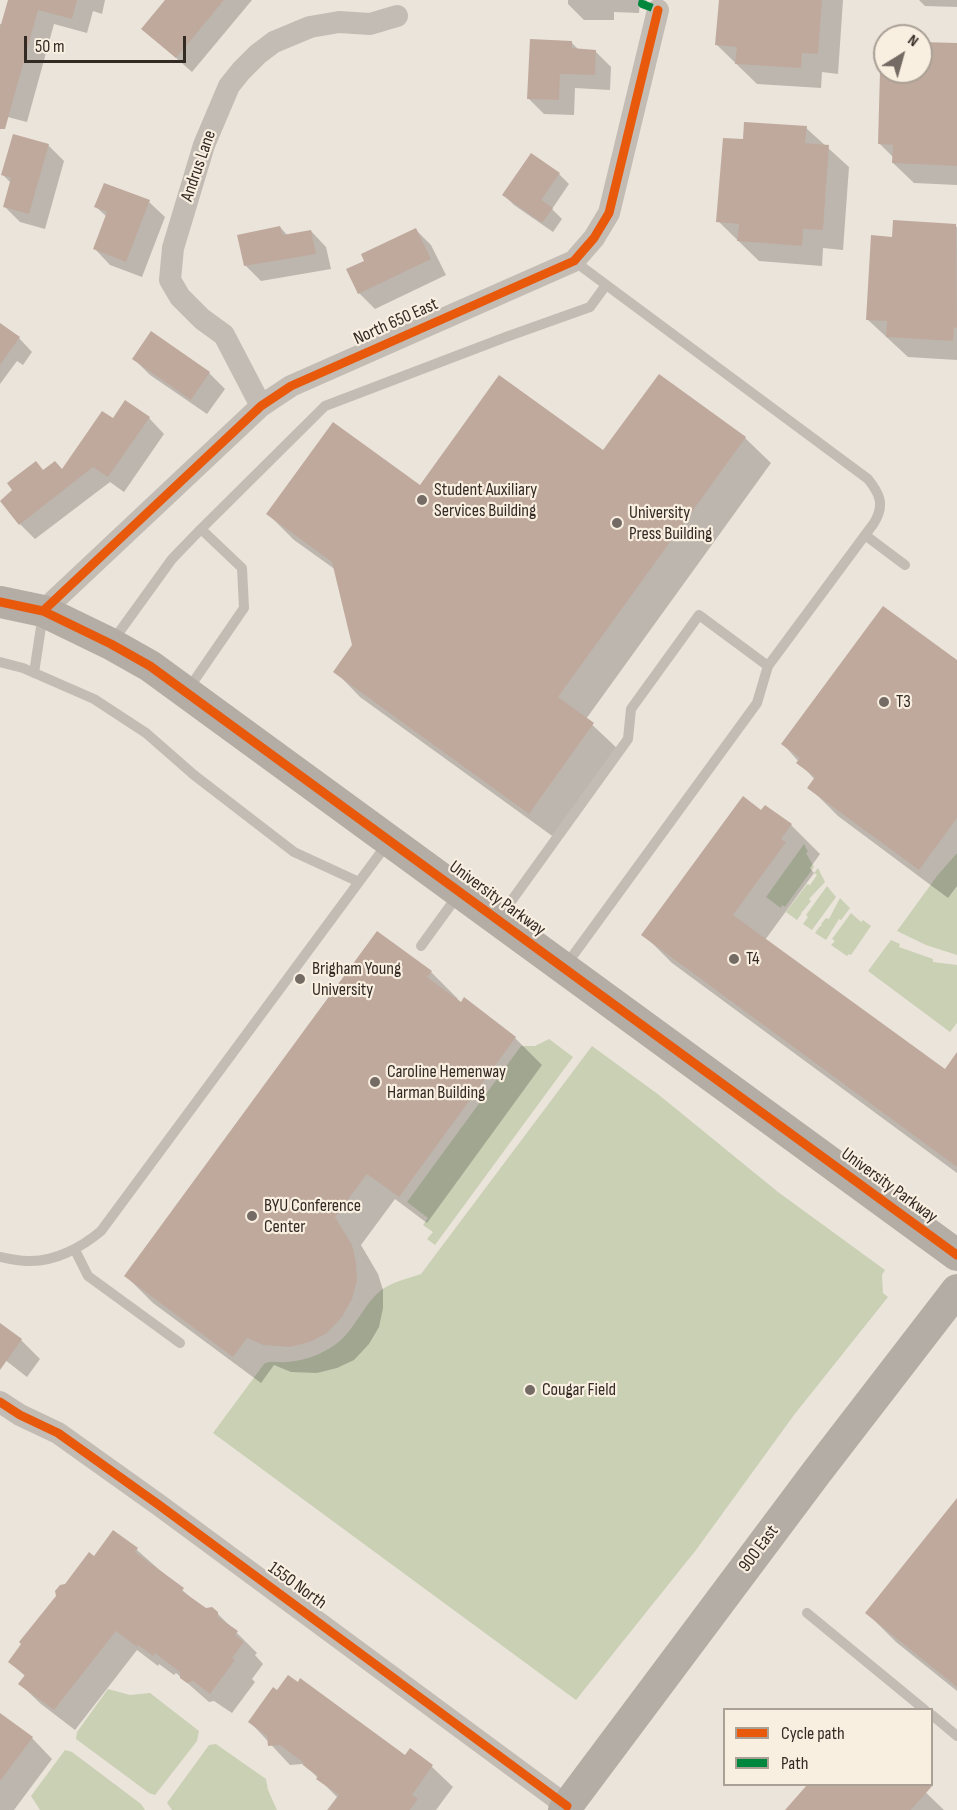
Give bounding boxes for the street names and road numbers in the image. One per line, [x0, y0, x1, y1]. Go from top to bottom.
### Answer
street label: Andrus Lane [177, 128, 221, 204]
street label: North 650 East [350, 294, 442, 350]
street label: University Parkway [445, 857, 549, 941]
street label: University Parkway [837, 1144, 941, 1228]
street label: 900 East [734, 1521, 784, 1577]
street label: 1550 North [264, 1558, 330, 1614]

